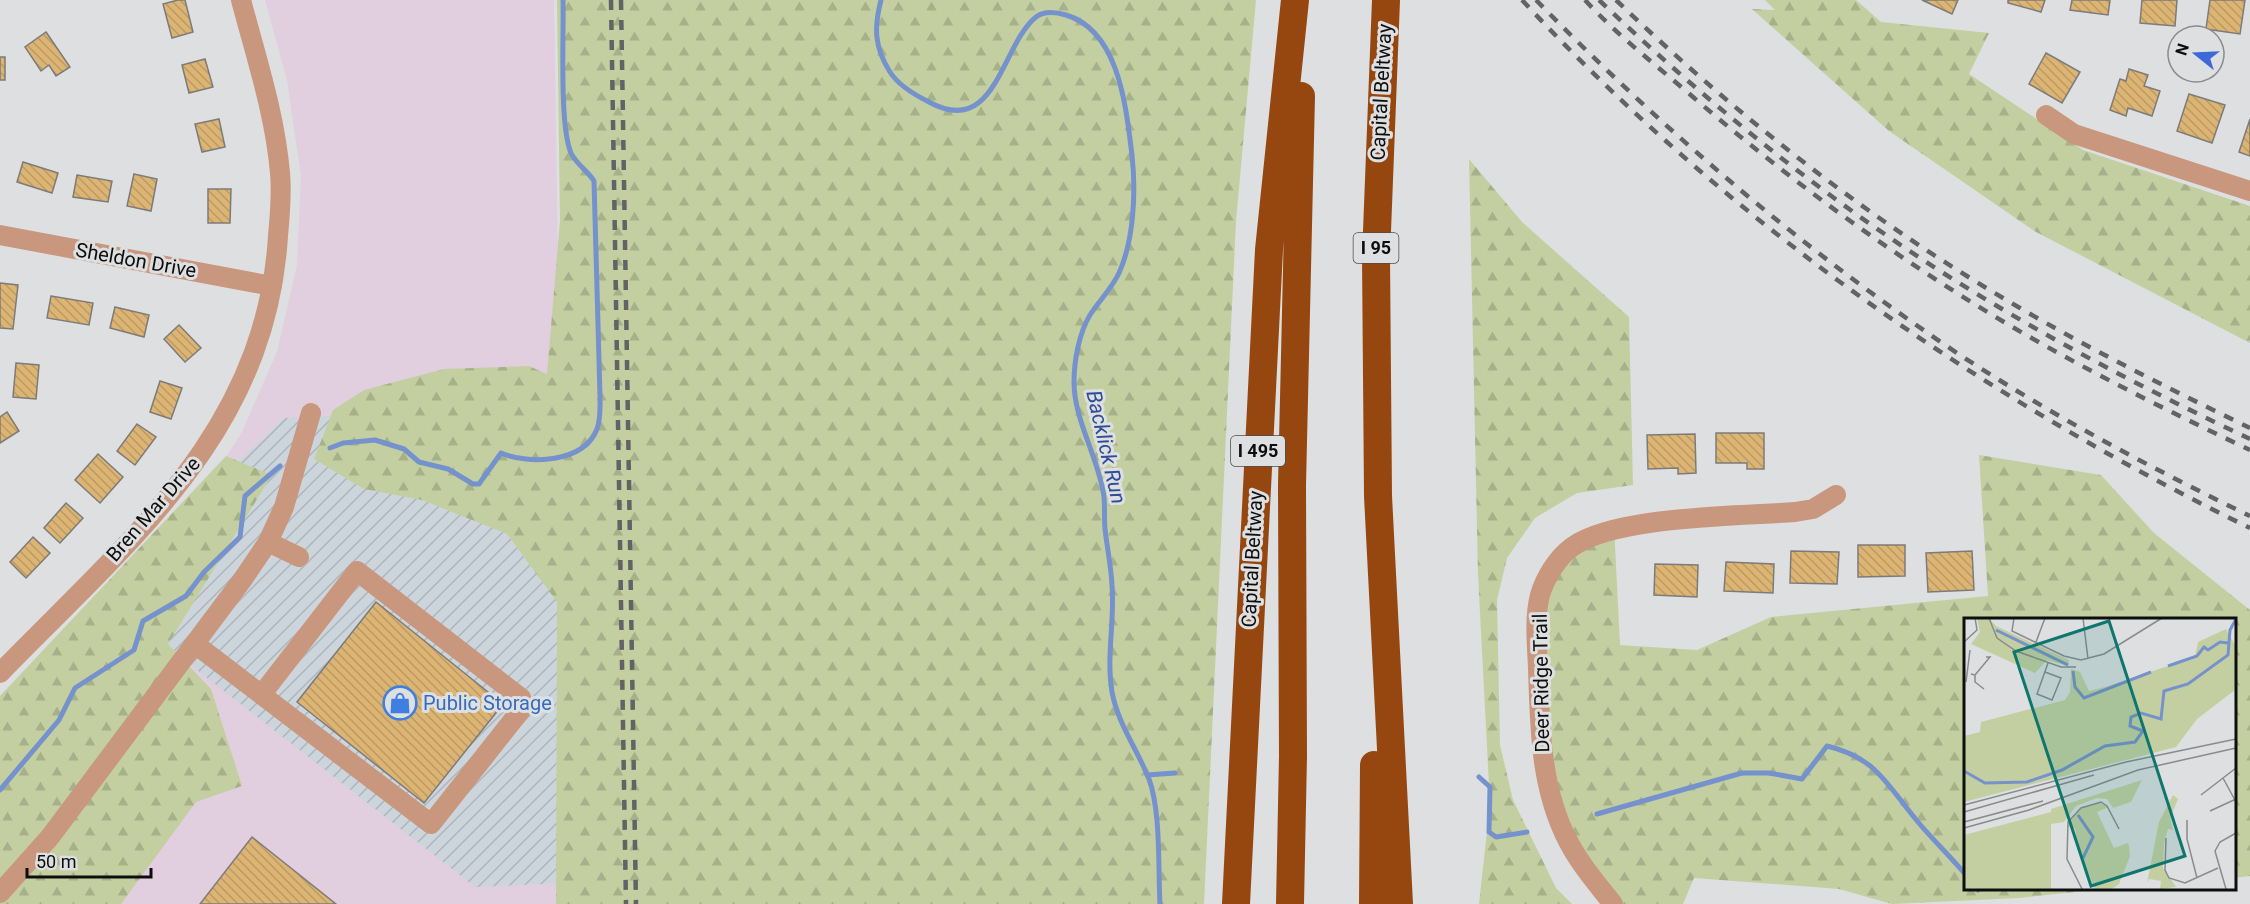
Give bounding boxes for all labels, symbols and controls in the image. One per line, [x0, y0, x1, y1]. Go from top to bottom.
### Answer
street label: Capital Beltway [1365, 22, 1397, 161]
north arrow [2166, 24, 2226, 84]
text: N [2171, 41, 2193, 58]
road number: I 95 [1354, 233, 1398, 263]
street label: Sheldon Drive [74, 238, 198, 282]
water label: Backlick Run [1081, 388, 1131, 506]
road number: I 495 [1231, 436, 1285, 466]
street label: Bren Mar Drive [101, 452, 205, 566]
street label: Capital Beltway [1236, 489, 1268, 628]
street label: Deer Ridge Trail [1528, 613, 1554, 753]
inset map [1964, 618, 2235, 889]
shop icon: Public Storage [382, 685, 418, 721]
place label: Public Storage [423, 691, 552, 715]
scale bar [27, 841, 152, 879]
text: 50 m [36, 851, 76, 872]

